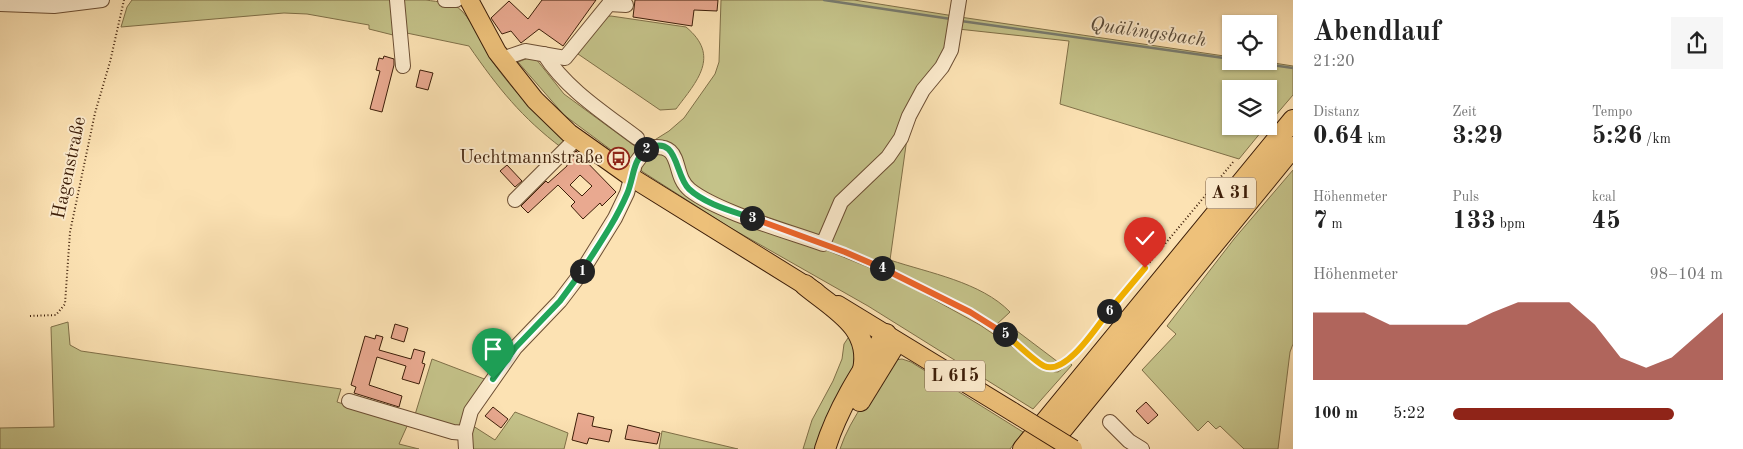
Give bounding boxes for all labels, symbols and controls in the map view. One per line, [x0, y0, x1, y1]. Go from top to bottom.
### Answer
water label: Quälingsbach [1089, 15, 1207, 51]
map controls [1222, 15, 1277, 135]
button: locate [1222, 15, 1277, 70]
button: share [1671, 17, 1723, 69]
text: Abendlauf [1313, 19, 1441, 47]
text: 21:20 [1313, 54, 1355, 70]
button: layers [1222, 80, 1277, 135]
text: Distanz [1313, 105, 1359, 119]
text: Zeit [1452, 105, 1477, 119]
text: Tempo [1592, 105, 1632, 119]
street label: Hagenstraße [50, 115, 90, 221]
text: 0.64 [1313, 124, 1364, 149]
text: 3:29 [1452, 124, 1503, 149]
text: 5:26 [1592, 124, 1642, 149]
text: km [1364, 132, 1386, 146]
text: /km [1642, 132, 1671, 146]
pin: 2 [634, 136, 658, 162]
text: 2 [642, 142, 651, 156]
bus stop icon: Uechtmannstraße [607, 146, 631, 170]
place label: Uechtmannstraße [459, 149, 603, 168]
road number: A 31 [1206, 178, 1256, 208]
text: Höhenmeter [1313, 190, 1387, 204]
text: Puls [1452, 190, 1479, 204]
text: kcal [1592, 190, 1616, 204]
pin: 3 [740, 206, 764, 230]
text: 7 [1313, 209, 1328, 234]
text: 133 [1452, 209, 1496, 234]
text: 45 [1592, 209, 1621, 234]
text: 3 [748, 211, 757, 225]
pin [1124, 217, 1166, 268]
text: m [1328, 217, 1343, 231]
text: bpm [1496, 217, 1525, 231]
icon: check [1131, 224, 1159, 252]
pin: 4 [870, 256, 894, 280]
pin: 1 [570, 258, 594, 284]
text: 4 [878, 261, 887, 275]
text: 1 [578, 264, 587, 278]
text: Höhenmeter [1313, 267, 1398, 283]
text: 98–104 m [1649, 267, 1723, 283]
pin: 6 [1096, 298, 1122, 324]
text: 6 [1105, 304, 1114, 318]
pin: 5 [992, 322, 1018, 346]
text: 5 [1001, 327, 1010, 341]
pin [472, 328, 514, 379]
icon: arrive [479, 335, 507, 363]
road number: L 615 [925, 361, 985, 392]
text: 100 m [1313, 406, 1358, 422]
text: 5:22 [1393, 406, 1425, 422]

